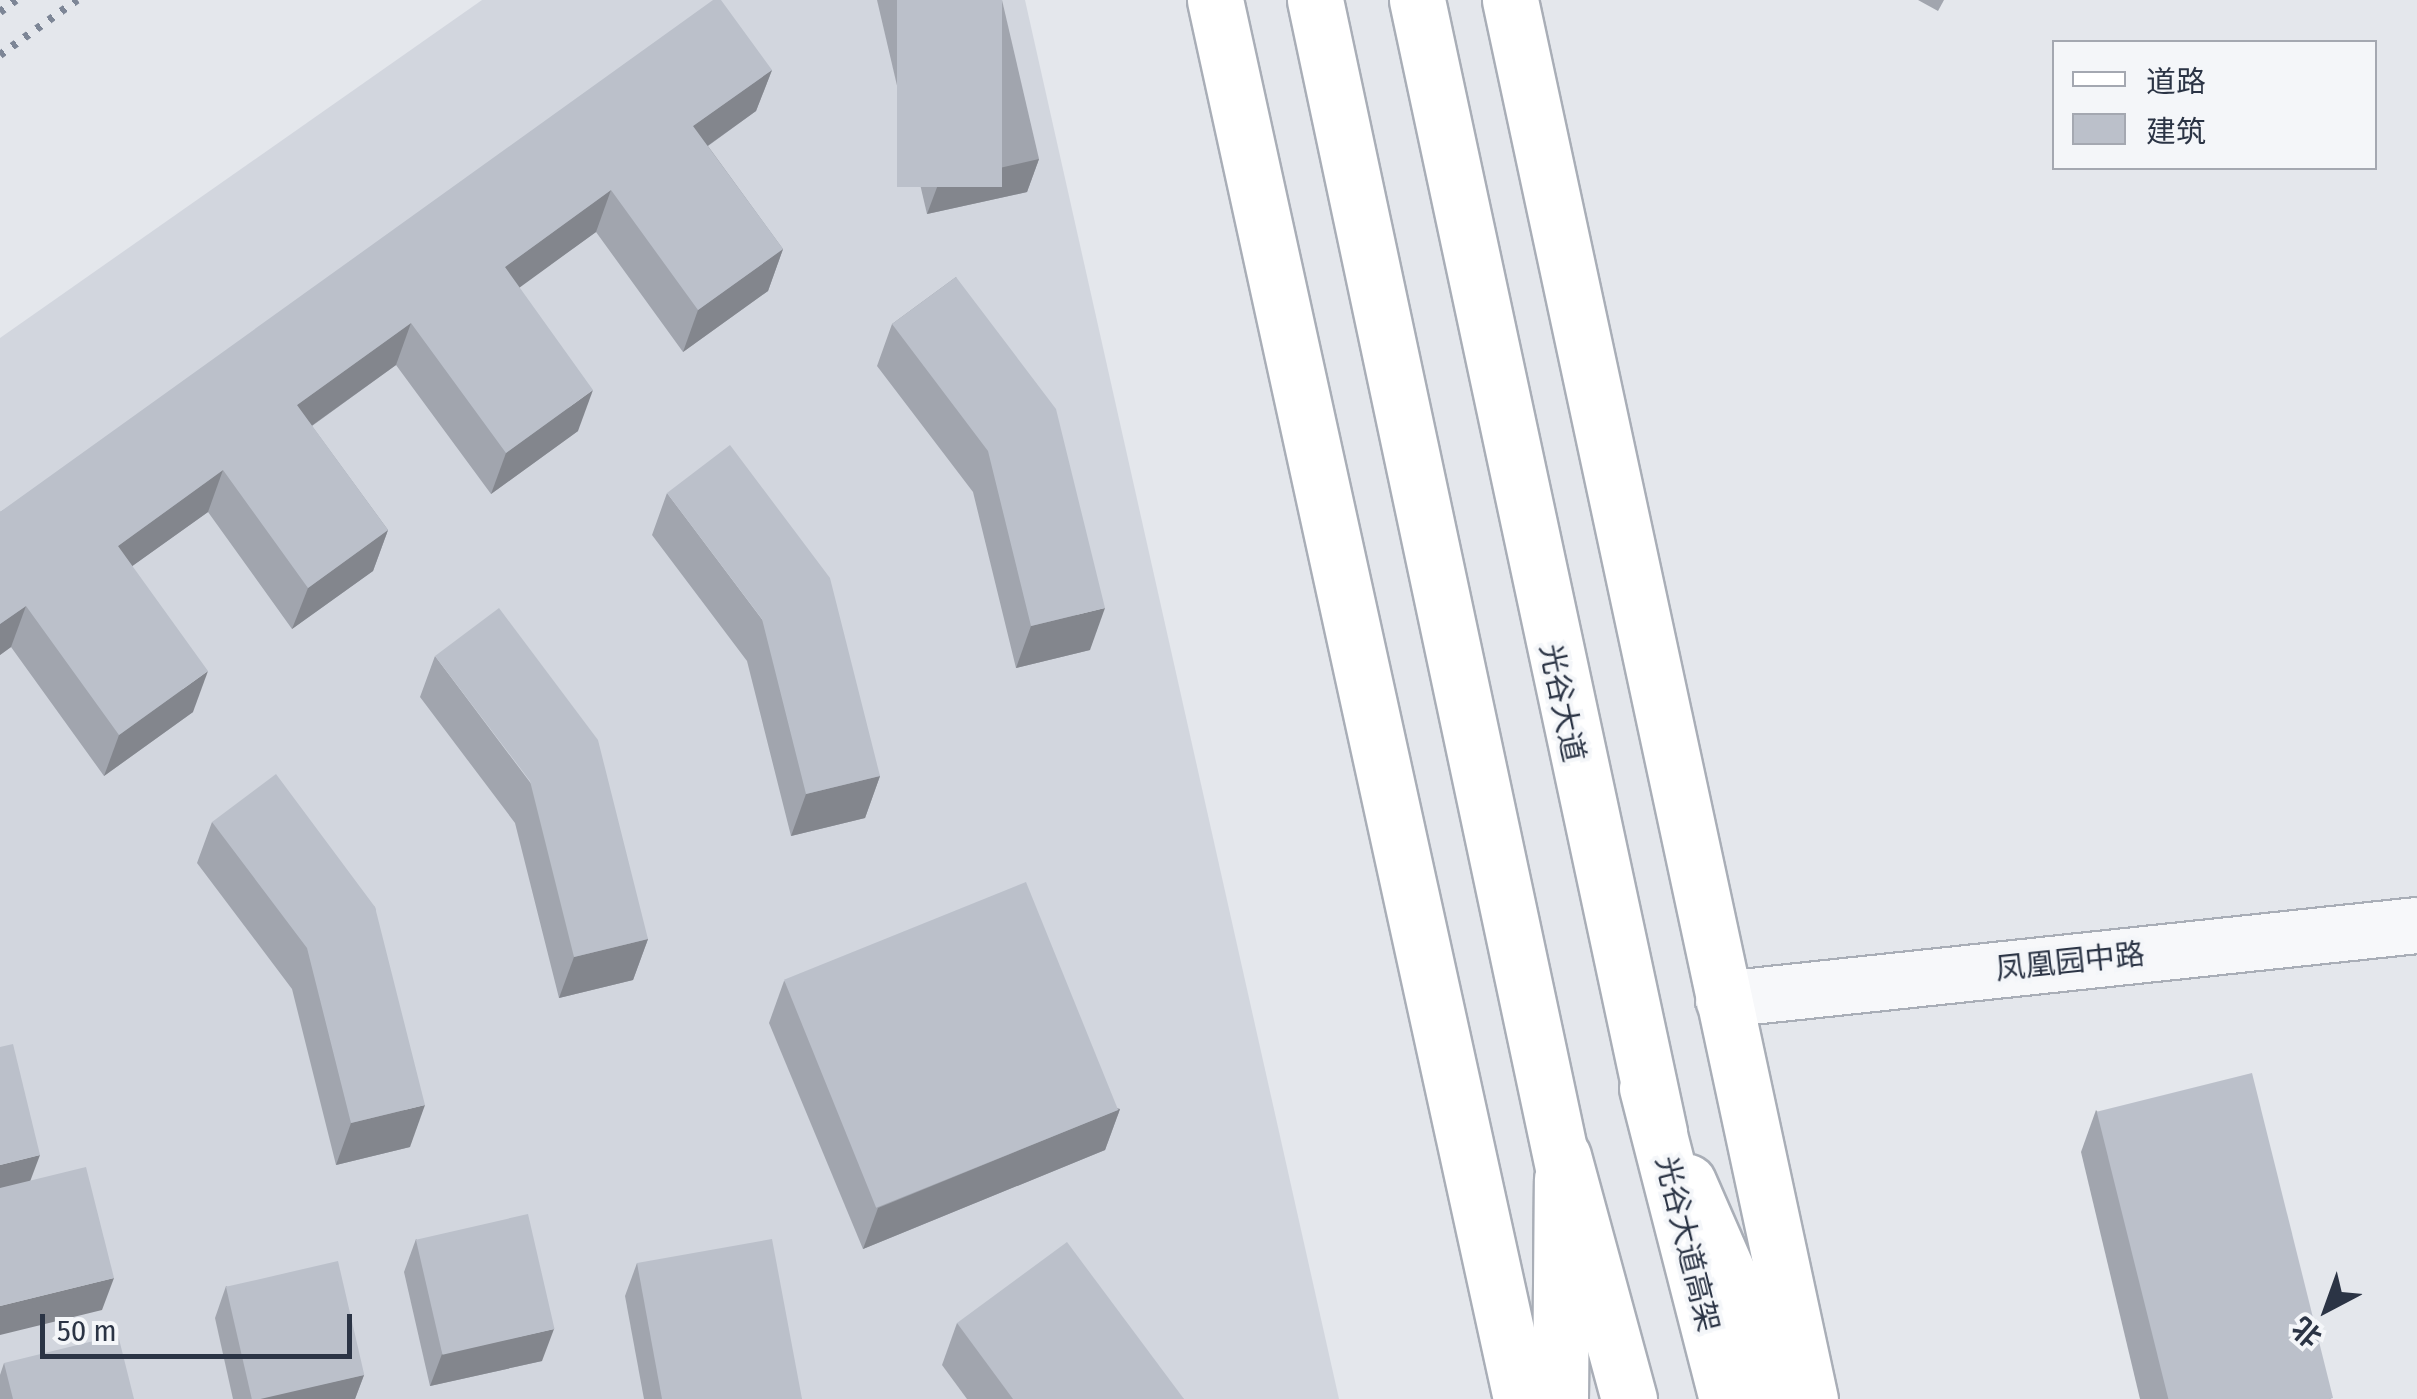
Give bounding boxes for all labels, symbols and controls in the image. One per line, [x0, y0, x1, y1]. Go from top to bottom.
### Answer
legend [2052, 40, 2377, 170]
text: 道路 [2146, 64, 2206, 100]
text: 建筑 [2146, 114, 2206, 150]
street label: 光谷大道 [1532, 641, 1592, 765]
street label: 凤凰园中路 [1994, 936, 2146, 988]
street label: 光谷大道高架 [1648, 1152, 1726, 1336]
north arrow [2277, 1259, 2377, 1359]
scale bar [45, 1294, 358, 1356]
text: 北 [2286, 1310, 2328, 1354]
text: 50 m [57, 1313, 117, 1349]

